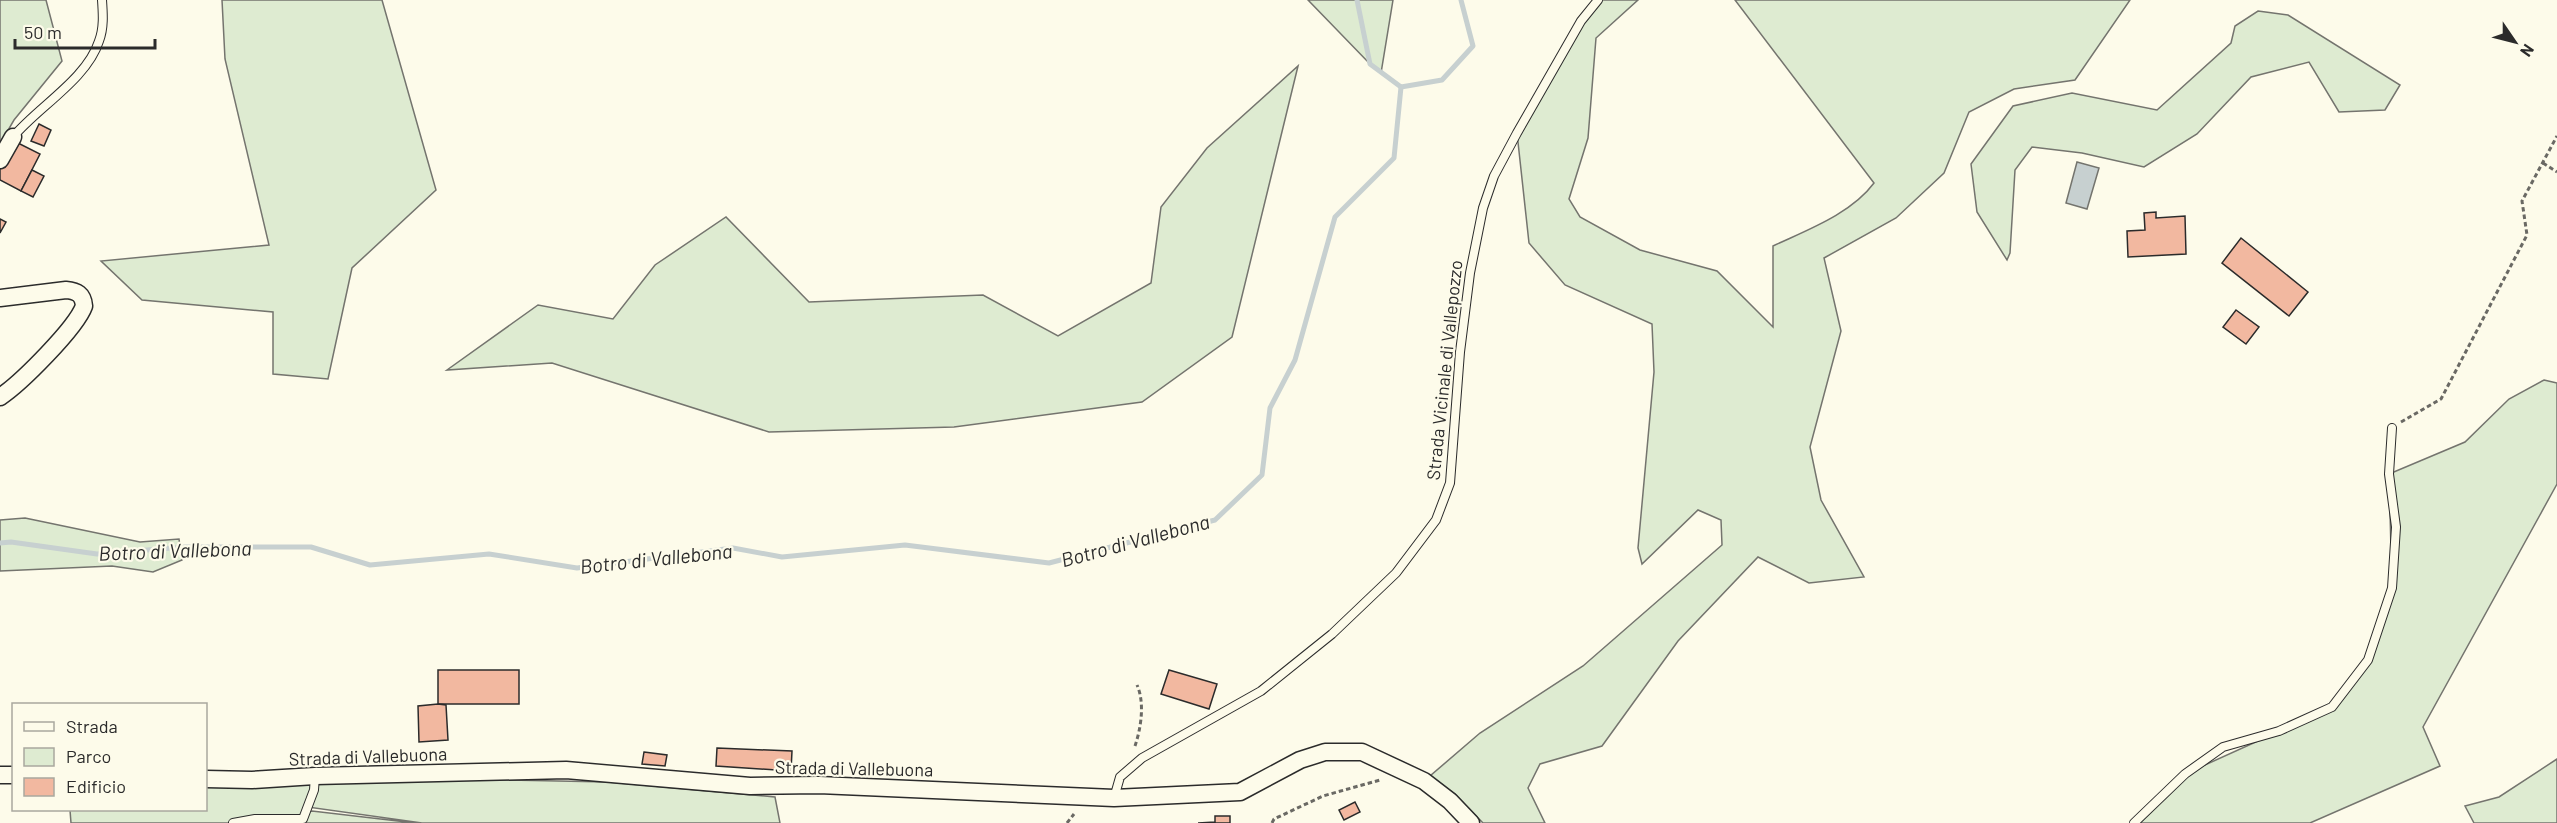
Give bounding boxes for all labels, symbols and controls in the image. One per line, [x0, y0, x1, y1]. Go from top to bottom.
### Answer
scale bar [15, 12, 154, 50]
north arrow [2485, 12, 2545, 72]
text: 50 m [24, 21, 62, 43]
text: N [2517, 41, 2539, 61]
street label: Strada Vicinale di Vallepozzo [1422, 259, 1466, 481]
water label: Botro di Vallebona [1058, 509, 1212, 571]
water label: Botro di Vallebona [98, 535, 252, 565]
water label: Botro di Vallebona [579, 538, 733, 578]
legend [12, 703, 207, 811]
text: Strada [66, 715, 118, 737]
street label: Strada di Vallebuona [288, 742, 448, 770]
text: Parco [66, 745, 111, 767]
street label: Strada di Vallebuona [775, 756, 933, 780]
text: Edificio [66, 775, 126, 797]

